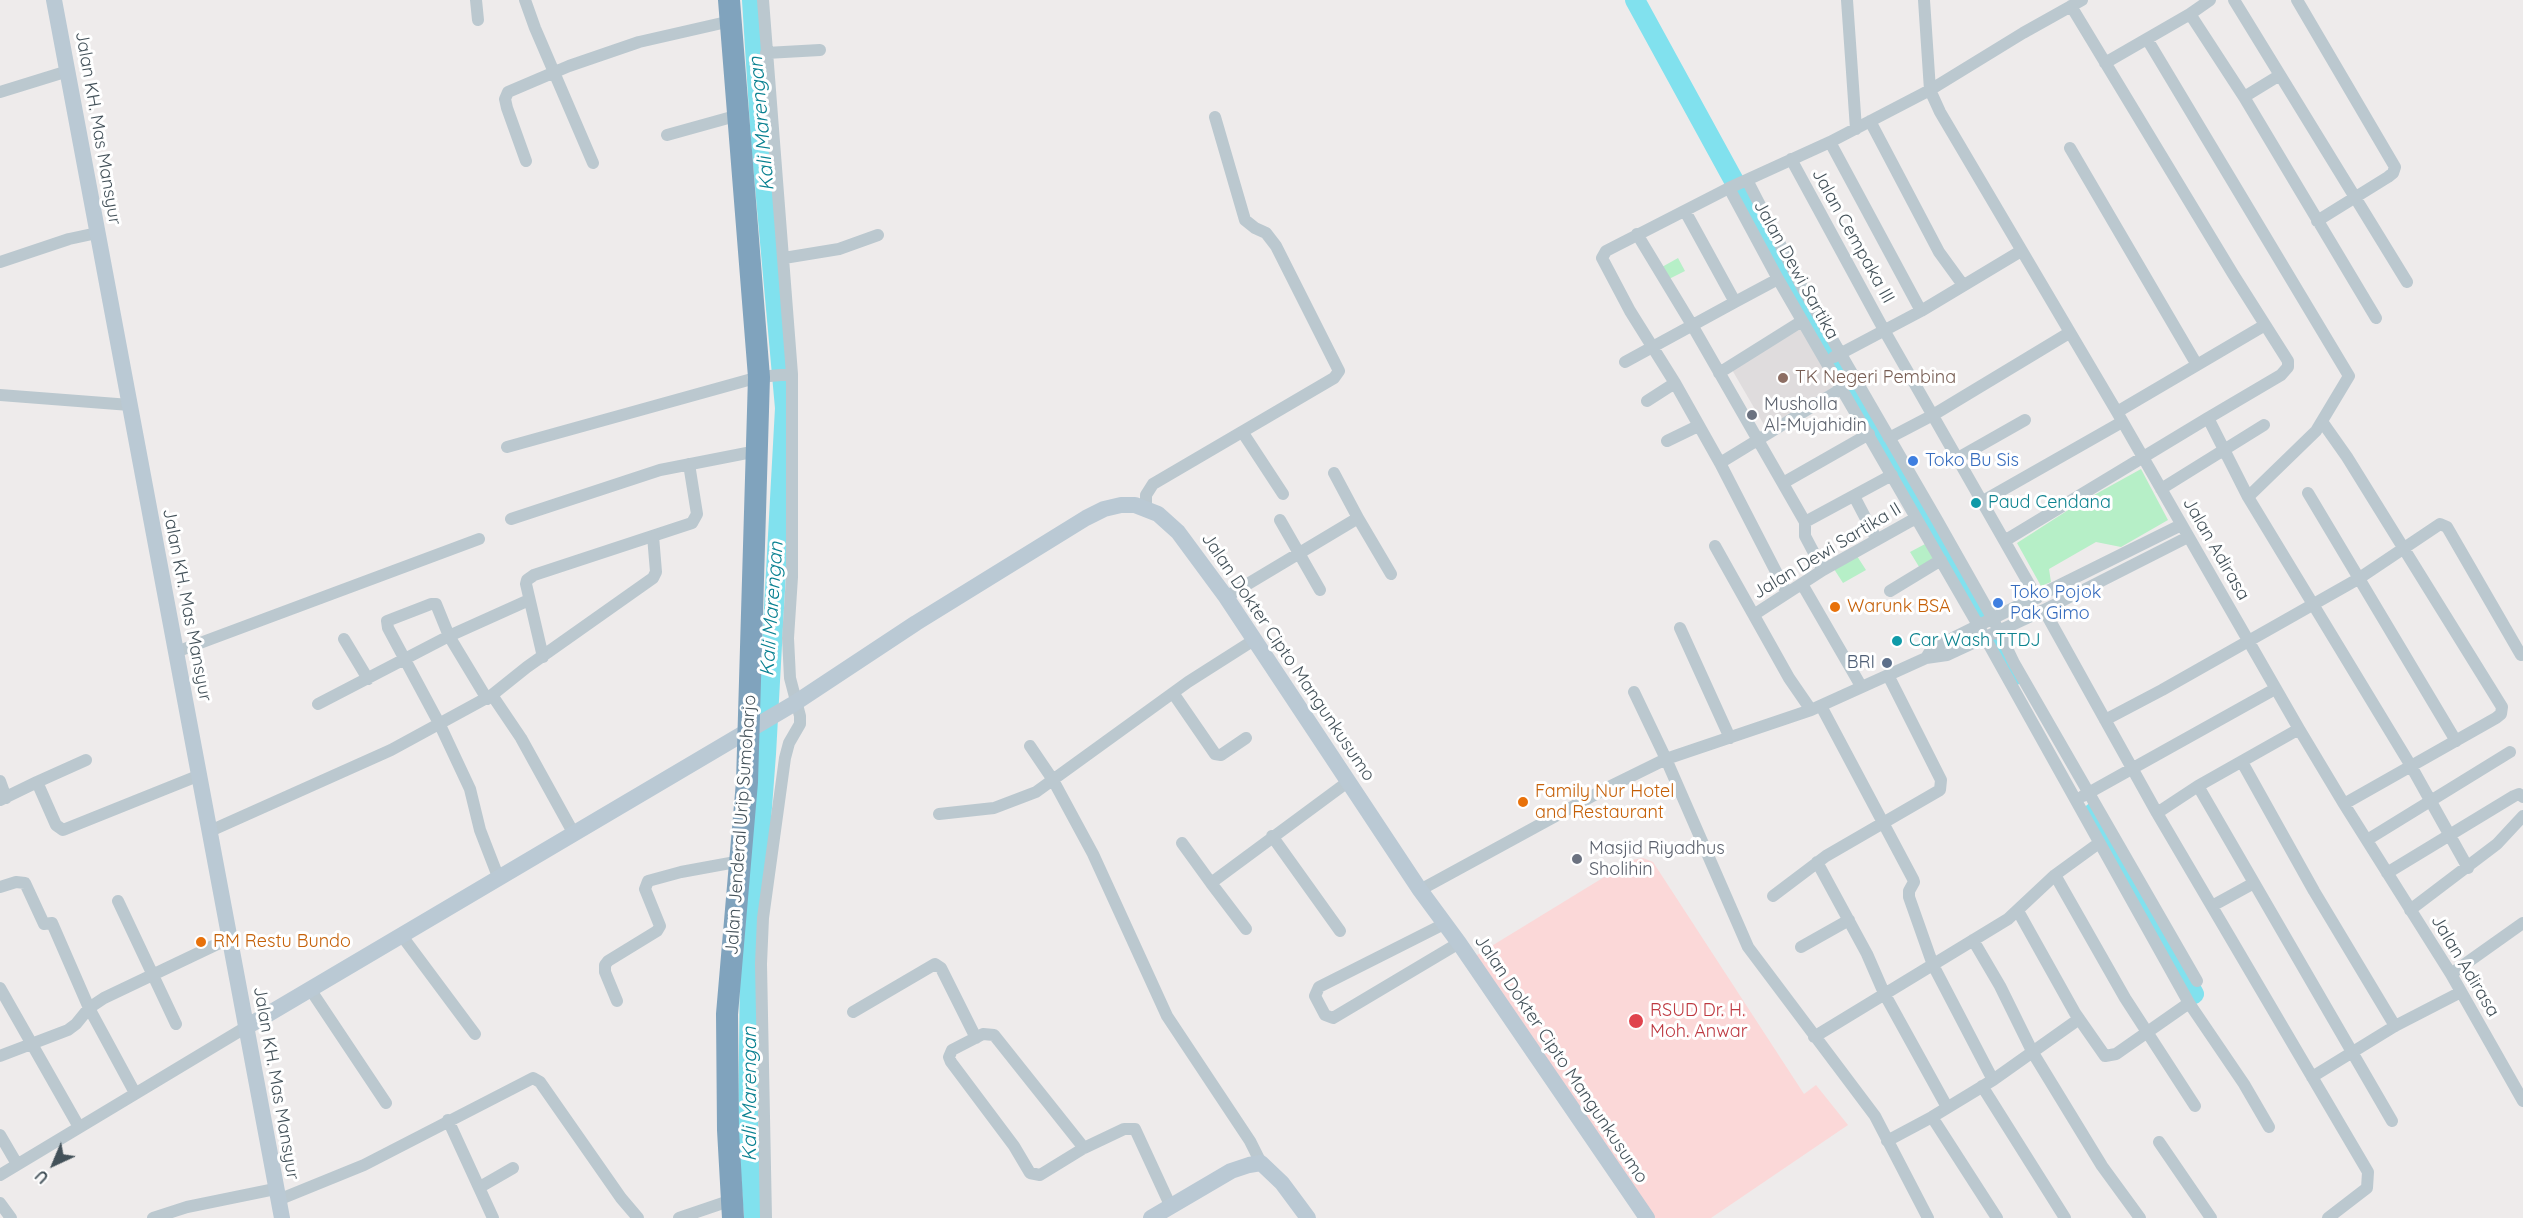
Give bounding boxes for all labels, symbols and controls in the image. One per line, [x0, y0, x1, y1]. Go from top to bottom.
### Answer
street label: Jalan KH. Mas Mansyur [70, 30, 126, 226]
water label: Kali Marengan [744, 56, 780, 192]
street label: Jalan Cempaka III [1807, 165, 1899, 307]
street label: Jalan Dewi Sartika [1749, 197, 1843, 343]
place label: TK Negeri Pembina [1795, 367, 1956, 389]
marker: TK Negeri Pembina [1776, 371, 1790, 385]
place label: Musholla Al-Mujahidin [1764, 394, 1867, 436]
marker: Musholla Al-Mujahidin [1745, 408, 1759, 422]
place label: Toko Bu Sis [1925, 450, 2019, 472]
marker: Toko Bu Sis [1906, 454, 1920, 468]
place label: Paud Cendana [1988, 492, 2111, 514]
street label: Jalan Adirasa [2178, 494, 2254, 604]
marker: Paud Cendana [1969, 496, 1983, 510]
street label: Jalan Dewi Sartika II [1749, 498, 1905, 604]
street label: Jalan KH. Mas Mansyur [158, 507, 216, 703]
street label: Jalan Dokter Cipto Mangunkusumo [1197, 529, 1379, 785]
water label: Kali Marengan [755, 541, 789, 677]
place label: Toko Pojok Pak Gimo [2010, 582, 2101, 624]
place label: Warunk BSA [1847, 596, 1951, 618]
marker: Toko Pojok Pak Gimo [1991, 596, 2005, 610]
marker: Warunk BSA [1828, 600, 1842, 614]
place label: Car Wash TTDJ [1909, 630, 2040, 652]
marker: Car Wash TTDJ [1890, 634, 1904, 648]
place label: BRI [1847, 652, 1875, 674]
marker: BRI [1880, 656, 1894, 670]
street label: Jalan Jenderal Urip Sumoharjo [721, 694, 761, 956]
place label: Family Nur Hotel and Restaurant [1535, 781, 1674, 824]
marker: Family Nur Hotel and Restaurant [1516, 795, 1530, 809]
place label: Masjid Riyadhus Sholihin [1589, 838, 1725, 880]
marker: Masjid Riyadhus Sholihin [1570, 852, 1584, 866]
street label: Jalan Adirasa [2426, 911, 2504, 1021]
place label: RM Restu Bundo [213, 931, 351, 953]
street label: Jalan Dokter Cipto Mangunkusumo [1470, 931, 1652, 1187]
marker: RM Restu Bundo [194, 935, 208, 949]
street label: Jalan KH. Mas Mansyur [248, 985, 304, 1181]
place label: RSUD Dr. H. Moh. Anwar [1650, 1000, 1748, 1042]
marker: RSUD Dr. H. Moh. Anwar [1627, 1012, 1645, 1030]
water label: Kali Marengan [738, 1027, 762, 1161]
north arrow [24, 1134, 84, 1194]
text: U [30, 1166, 53, 1188]

